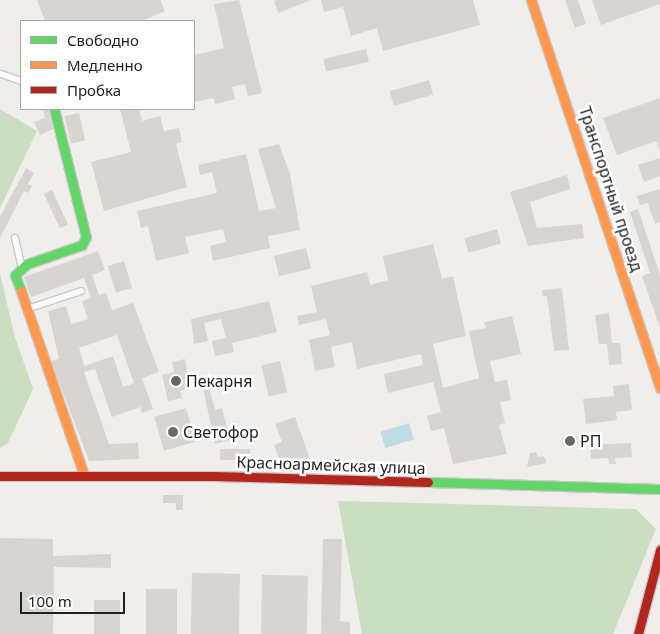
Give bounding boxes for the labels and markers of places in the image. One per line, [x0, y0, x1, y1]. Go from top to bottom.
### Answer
place label: Пекарня [186, 371, 252, 391]
marker: Пекарня [170, 375, 182, 387]
place label: Светофор [183, 422, 259, 442]
marker: Светофор [167, 426, 179, 438]
place label: РП [580, 431, 601, 451]
marker: РП [564, 435, 576, 447]

